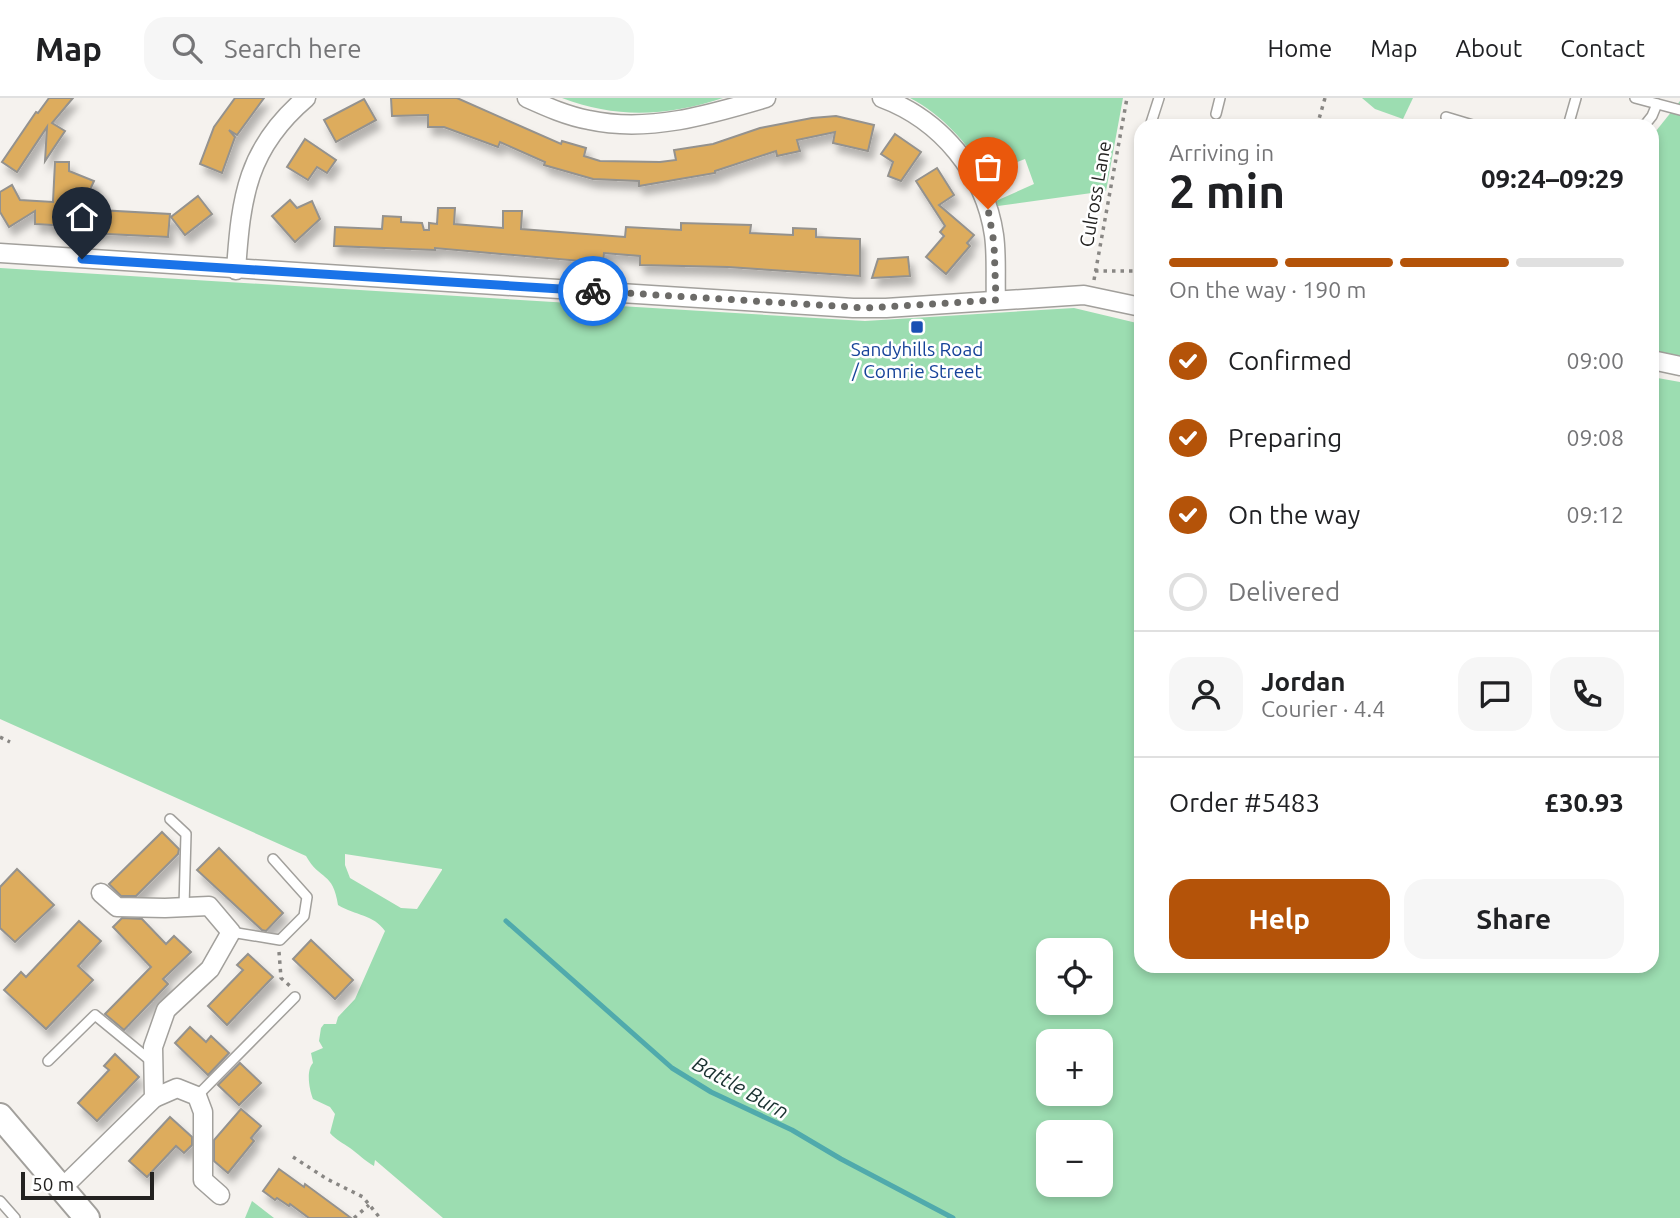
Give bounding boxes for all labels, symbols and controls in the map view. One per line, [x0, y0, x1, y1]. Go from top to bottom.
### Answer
search box [144, 17, 634, 80]
icon: search [168, 29, 206, 67]
text: Map [35, 30, 102, 67]
text: Search here [224, 34, 362, 63]
text: Home [1267, 35, 1332, 62]
text: Map [1370, 35, 1417, 62]
text: About [1455, 35, 1522, 62]
text: Contact [1560, 35, 1645, 62]
pin [958, 137, 1018, 209]
street label: Culross Lane [1075, 139, 1115, 249]
text: Arriving in [1169, 140, 1274, 165]
icon: bag [969, 148, 1007, 186]
text: 09:24–09:29 [1481, 164, 1624, 193]
text: 2 min [1169, 165, 1285, 217]
pin [52, 187, 112, 259]
icon: home [63, 198, 101, 236]
courier [558, 256, 628, 326]
icon: bike [574, 272, 612, 310]
text: On the way · 190 m [1169, 277, 1366, 302]
marker: Sandyhills Road / Comrie Street [909, 319, 925, 335]
place label: Sandyhills Road / Comrie Street [851, 338, 983, 382]
icon: check [1169, 342, 1207, 380]
text: Confirmed [1228, 346, 1352, 375]
text: 09:00 [1566, 348, 1624, 373]
icon: check [1169, 419, 1207, 457]
text: Preparing [1228, 423, 1342, 452]
text: 09:08 [1566, 425, 1624, 450]
icon: check [1169, 496, 1207, 534]
text: On the way [1228, 500, 1360, 529]
text: 09:12 [1566, 502, 1624, 527]
text: Delivered [1228, 577, 1340, 606]
button: person [1169, 657, 1243, 731]
button: chat [1458, 657, 1532, 731]
button: phone [1550, 657, 1624, 731]
text: Jordan [1261, 667, 1346, 696]
text: Courier · 4.4 [1261, 696, 1385, 721]
text: Order #5483 [1169, 788, 1320, 817]
text: £30.93 [1544, 788, 1624, 817]
button: Help [1169, 879, 1390, 959]
button: Share [1404, 879, 1624, 959]
map controls [1036, 938, 1113, 1197]
button: locate [1036, 938, 1113, 1015]
button: + [1036, 1029, 1113, 1106]
water label: Battle Burn [689, 1051, 793, 1123]
button: − [1036, 1120, 1113, 1197]
scale bar [21, 1169, 154, 1201]
text: 50 m [32, 1173, 74, 1195]

